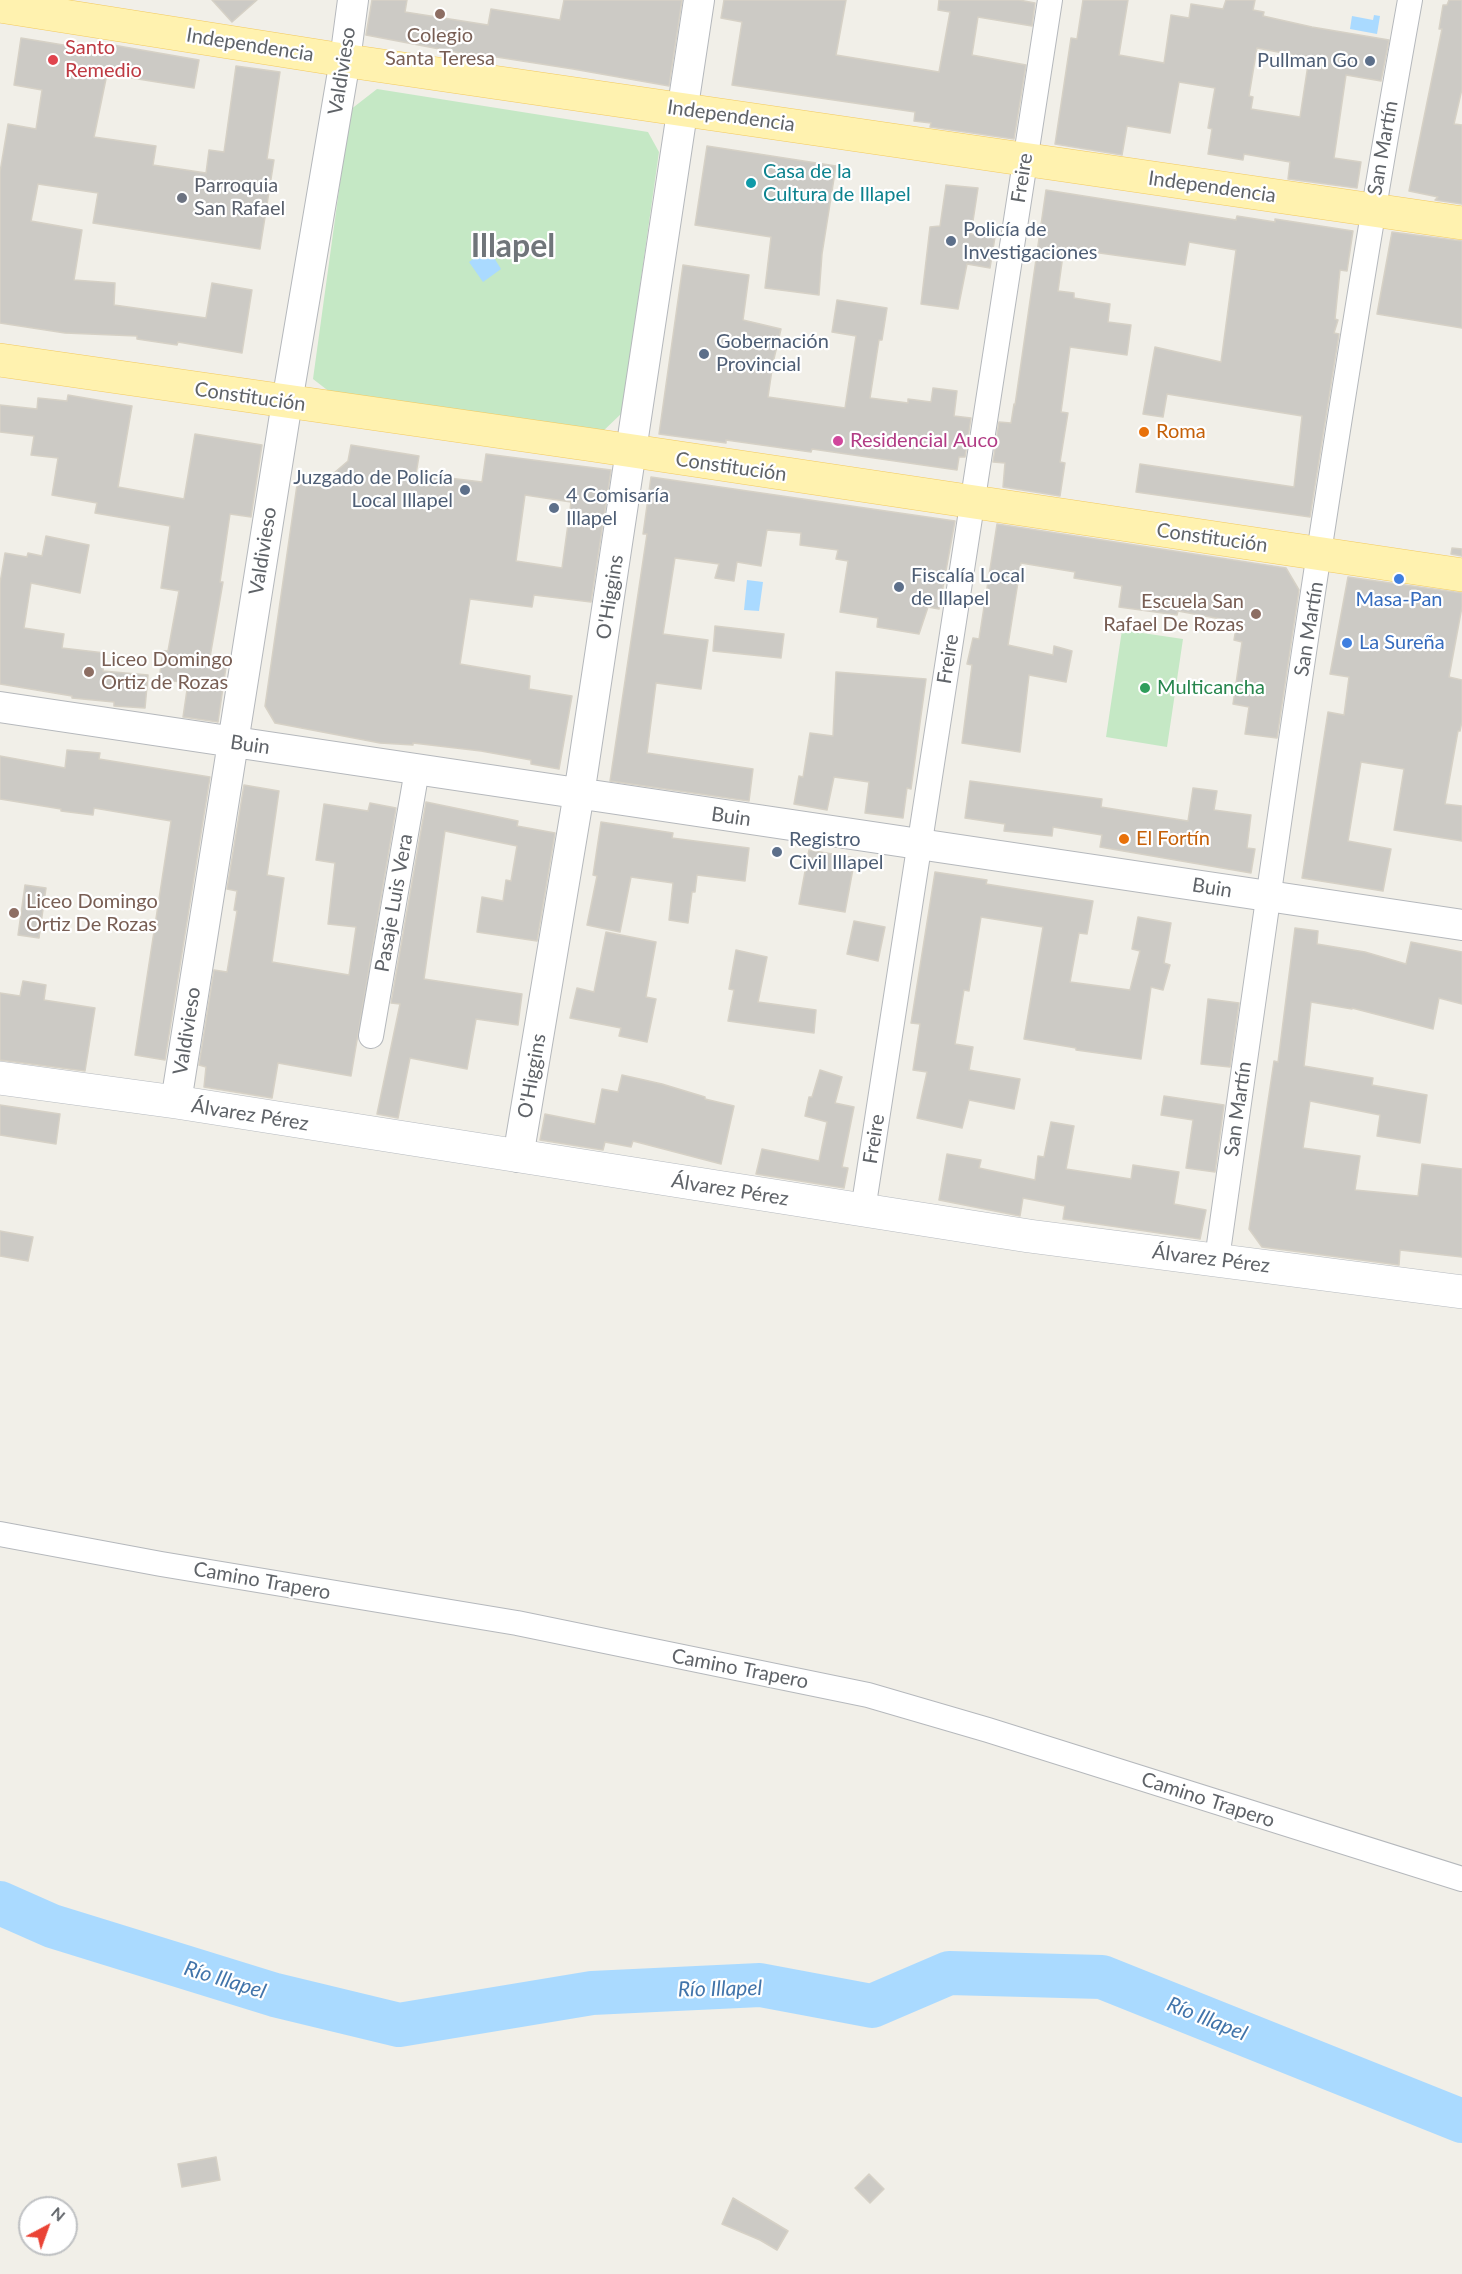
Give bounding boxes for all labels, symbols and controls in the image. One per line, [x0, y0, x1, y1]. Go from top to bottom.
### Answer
marker: Colegio Santa Teresa [433, 7, 447, 21]
street label: Independencia [185, 23, 315, 67]
place label: Colegio Santa Teresa [385, 24, 495, 71]
street label: Valdivieso [323, 25, 361, 117]
place label: Santo Remedio [65, 36, 142, 83]
place label: Pullman Go [1257, 49, 1358, 73]
marker: Santo Remedio [46, 53, 60, 67]
marker: Pullman Go [1363, 54, 1377, 68]
street label: Independencia [666, 95, 796, 137]
street label: San Martín [1363, 99, 1403, 197]
street label: Freire [1006, 151, 1038, 205]
place label: Casa de la Cultura de Illapel [763, 160, 911, 207]
street label: Independencia [1147, 166, 1277, 208]
place label: Parroquia San Rafael [194, 174, 285, 221]
marker: Casa de la Cultura de Illapel [744, 176, 758, 190]
marker: Parroquia San Rafael [175, 191, 189, 205]
place label: Policía de Investigaciones [963, 218, 1097, 265]
district label: Illapel [471, 228, 555, 266]
marker: Policía de Investigaciones [944, 234, 958, 248]
place label: Gobernación Provincial [716, 330, 829, 377]
marker: Gobernación Provincial [697, 347, 711, 361]
street label: Constitución [193, 377, 307, 417]
place label: Roma [1156, 420, 1206, 444]
marker: Roma [1137, 425, 1151, 439]
place label: Residencial Auco [850, 429, 998, 453]
marker: Residencial Auco [831, 434, 845, 448]
street label: Constitución [674, 447, 788, 487]
place label: Juzgado de Policía Local Illapel [293, 466, 453, 513]
marker: Juzgado de Policía Local Illapel [458, 483, 472, 497]
place label: 4 Comisaría Illapel [566, 484, 669, 531]
marker: 4 Comisaría Illapel [547, 501, 561, 515]
street label: Valdivieso [244, 505, 282, 597]
street label: Constitución [1155, 518, 1269, 558]
street label: O'Higgins [591, 553, 629, 641]
place label: Fiscalía Local de Illapel [911, 564, 1025, 611]
marker: Masa-Pan [1392, 572, 1406, 586]
marker: Fiscalía Local de Illapel [892, 580, 906, 594]
street label: San Martín [1290, 580, 1328, 678]
place label: Masa-Pan [1355, 588, 1443, 612]
place label: Escuela San Rafael De Rozas [1103, 590, 1244, 637]
marker: Escuela San Rafael De Rozas [1249, 607, 1263, 621]
place label: La Sureña [1359, 631, 1445, 655]
street label: Freire [932, 632, 964, 686]
marker: La Sureña [1340, 636, 1354, 650]
place label: Liceo Domingo Ortiz de Rozas [101, 648, 233, 695]
marker: Liceo Domingo Ortiz de Rozas [82, 665, 96, 679]
place label: Multicancha [1157, 676, 1265, 700]
marker: Multicancha [1138, 681, 1152, 695]
street label: Buin [229, 730, 271, 760]
street label: Buin [710, 802, 752, 832]
place label: El Fortín [1136, 827, 1210, 851]
place label: Registro Civil Illapel [789, 828, 883, 875]
street label: Pasaje Luis Vera [370, 832, 418, 974]
marker: El Fortín [1117, 832, 1131, 846]
marker: Registro Civil Illapel [770, 845, 784, 859]
street label: Buin [1190, 873, 1234, 903]
place label: Liceo Domingo Ortiz De Rozas [26, 890, 158, 937]
marker: Liceo Domingo Ortiz De Rozas [7, 906, 21, 920]
street label: Valdivieso [168, 985, 206, 1077]
street label: O'Higgins [513, 1032, 551, 1120]
street label: San Martín [1219, 1060, 1257, 1158]
street label: Álvarez Pérez [190, 1094, 310, 1136]
street label: Freire [858, 1112, 890, 1166]
street label: Álvarez Pérez [670, 1169, 790, 1211]
street label: Álvarez Pérez [1151, 1240, 1271, 1278]
street label: Camino Trapero [192, 1557, 332, 1605]
street label: Camino Trapero [670, 1644, 810, 1694]
street label: Camino Trapero [1138, 1767, 1278, 1833]
water label: Río Illapel [181, 1956, 269, 2004]
water label: Río Illapel [678, 1976, 762, 2002]
water label: Río Illapel [1163, 1992, 1251, 2046]
north arrow [18, 2196, 78, 2256]
text: N [48, 2202, 70, 2225]

